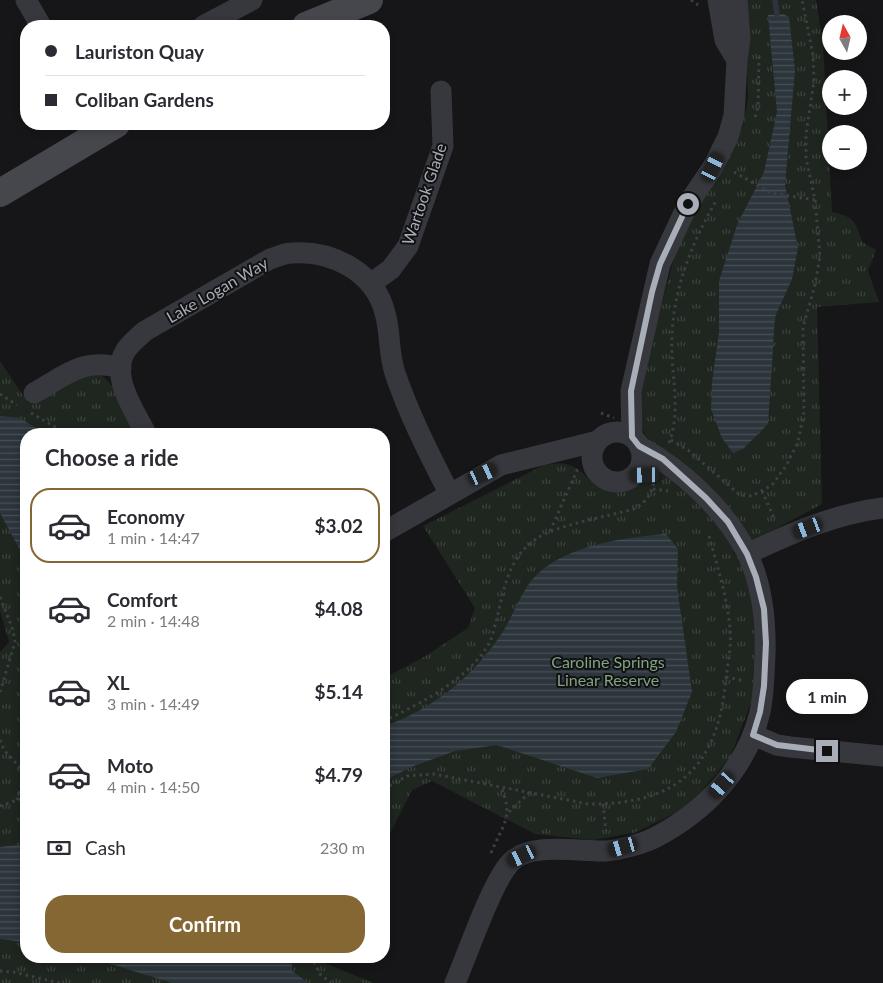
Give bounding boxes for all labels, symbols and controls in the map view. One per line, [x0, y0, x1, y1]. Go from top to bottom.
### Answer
north arrow [822, 15, 868, 60]
map controls [822, 15, 867, 170]
text: Lauriston Quay [75, 40, 204, 63]
button: + [822, 70, 867, 115]
text: Coliban Gardens [75, 88, 214, 111]
button: − [822, 125, 867, 170]
street label: Wartook Glade [397, 141, 450, 247]
car [699, 150, 726, 184]
route start [677, 193, 699, 215]
street label: Lake Logan Way [163, 253, 271, 326]
text: Choose a ride [45, 444, 179, 471]
car [466, 461, 499, 487]
car [629, 467, 660, 483]
icon: car [47, 503, 92, 548]
text: Economy [107, 505, 185, 528]
text: $3.02 [314, 514, 363, 537]
car [791, 516, 824, 540]
text: 1 min · 14:47 [107, 528, 200, 547]
icon: car [47, 586, 92, 631]
text: Comfort [107, 588, 178, 611]
text: $4.08 [314, 597, 363, 620]
text: 2 min · 14:48 [107, 611, 200, 630]
park label: Caroline Springs Linear Reserve [551, 652, 665, 689]
icon: car [47, 669, 92, 714]
text: XL [107, 671, 130, 694]
callout: 1 min [786, 678, 868, 714]
text: $5.14 [314, 680, 363, 703]
text: 1 min [807, 687, 847, 706]
text: 3 min · 14:49 [107, 694, 200, 713]
route end [816, 740, 838, 762]
icon: car [47, 752, 92, 797]
text: Moto [107, 754, 153, 777]
text: $4.79 [314, 763, 363, 786]
car [706, 769, 737, 801]
text: 4 min · 14:50 [107, 777, 200, 796]
icon: cash [45, 834, 73, 862]
text: Cash [85, 836, 126, 859]
car [606, 836, 639, 858]
text: 230 m [320, 838, 365, 857]
car [505, 843, 538, 869]
button: Confirm [45, 895, 365, 953]

